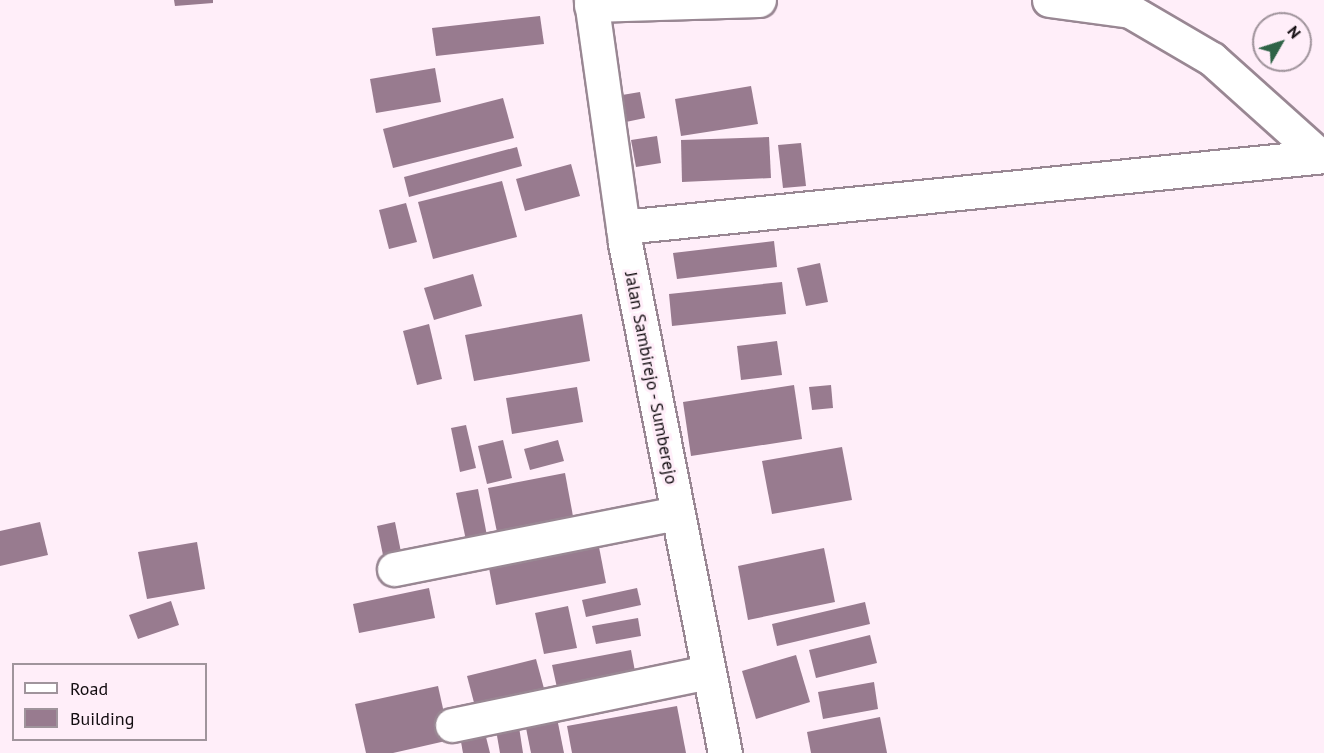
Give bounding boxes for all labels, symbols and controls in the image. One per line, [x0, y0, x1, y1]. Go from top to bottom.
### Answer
north arrow [1252, 12, 1312, 72]
text: N [1283, 22, 1306, 42]
street label: Jalan Sambirejo - Sumberejo [620, 268, 682, 488]
legend [12, 663, 207, 741]
text: Road [70, 677, 108, 700]
text: Building [70, 707, 134, 730]

